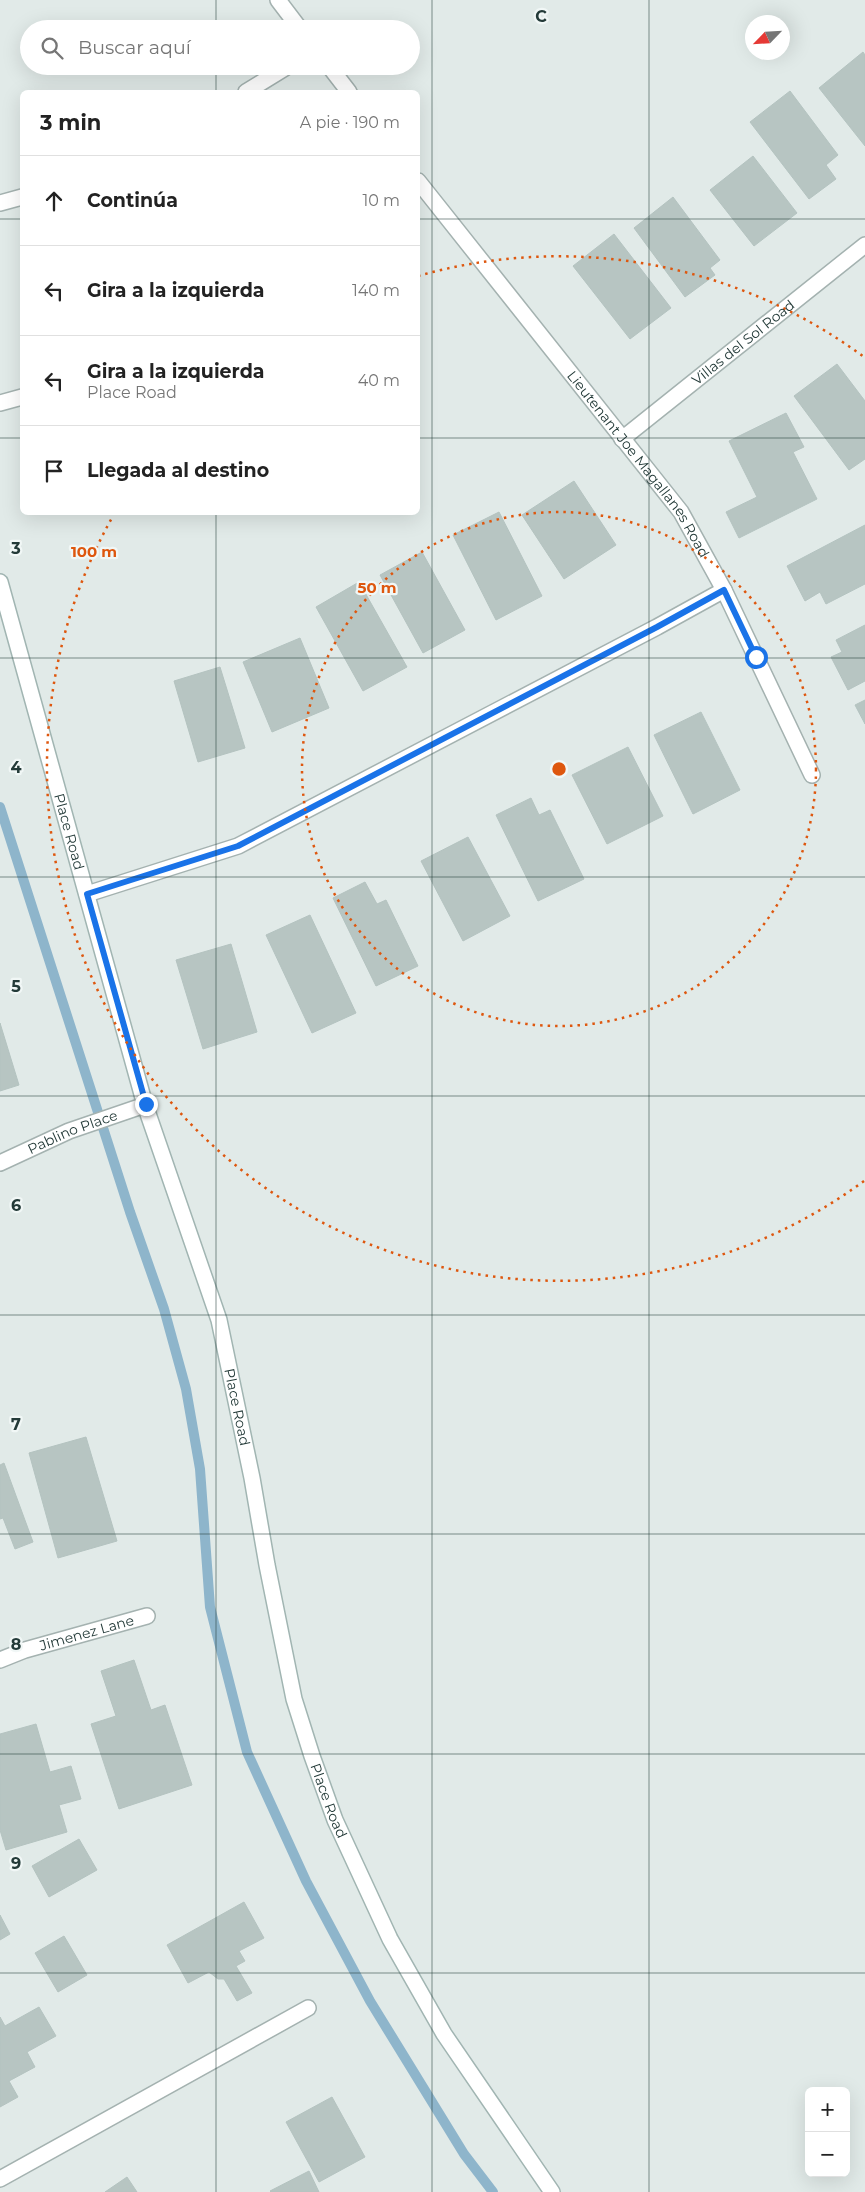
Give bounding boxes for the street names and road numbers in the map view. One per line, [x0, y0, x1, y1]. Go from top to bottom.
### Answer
street label: Villas del Sol Road [688, 296, 798, 389]
street label: Lieutenant Joe Magallanes Road [563, 367, 713, 561]
street label: Place Road [50, 791, 88, 872]
street label: Pablino Place [25, 1106, 120, 1158]
street label: Place Road [220, 1367, 254, 1447]
street label: Jimenez Lane [36, 1611, 136, 1655]
street label: Place Road [306, 1761, 351, 1841]

